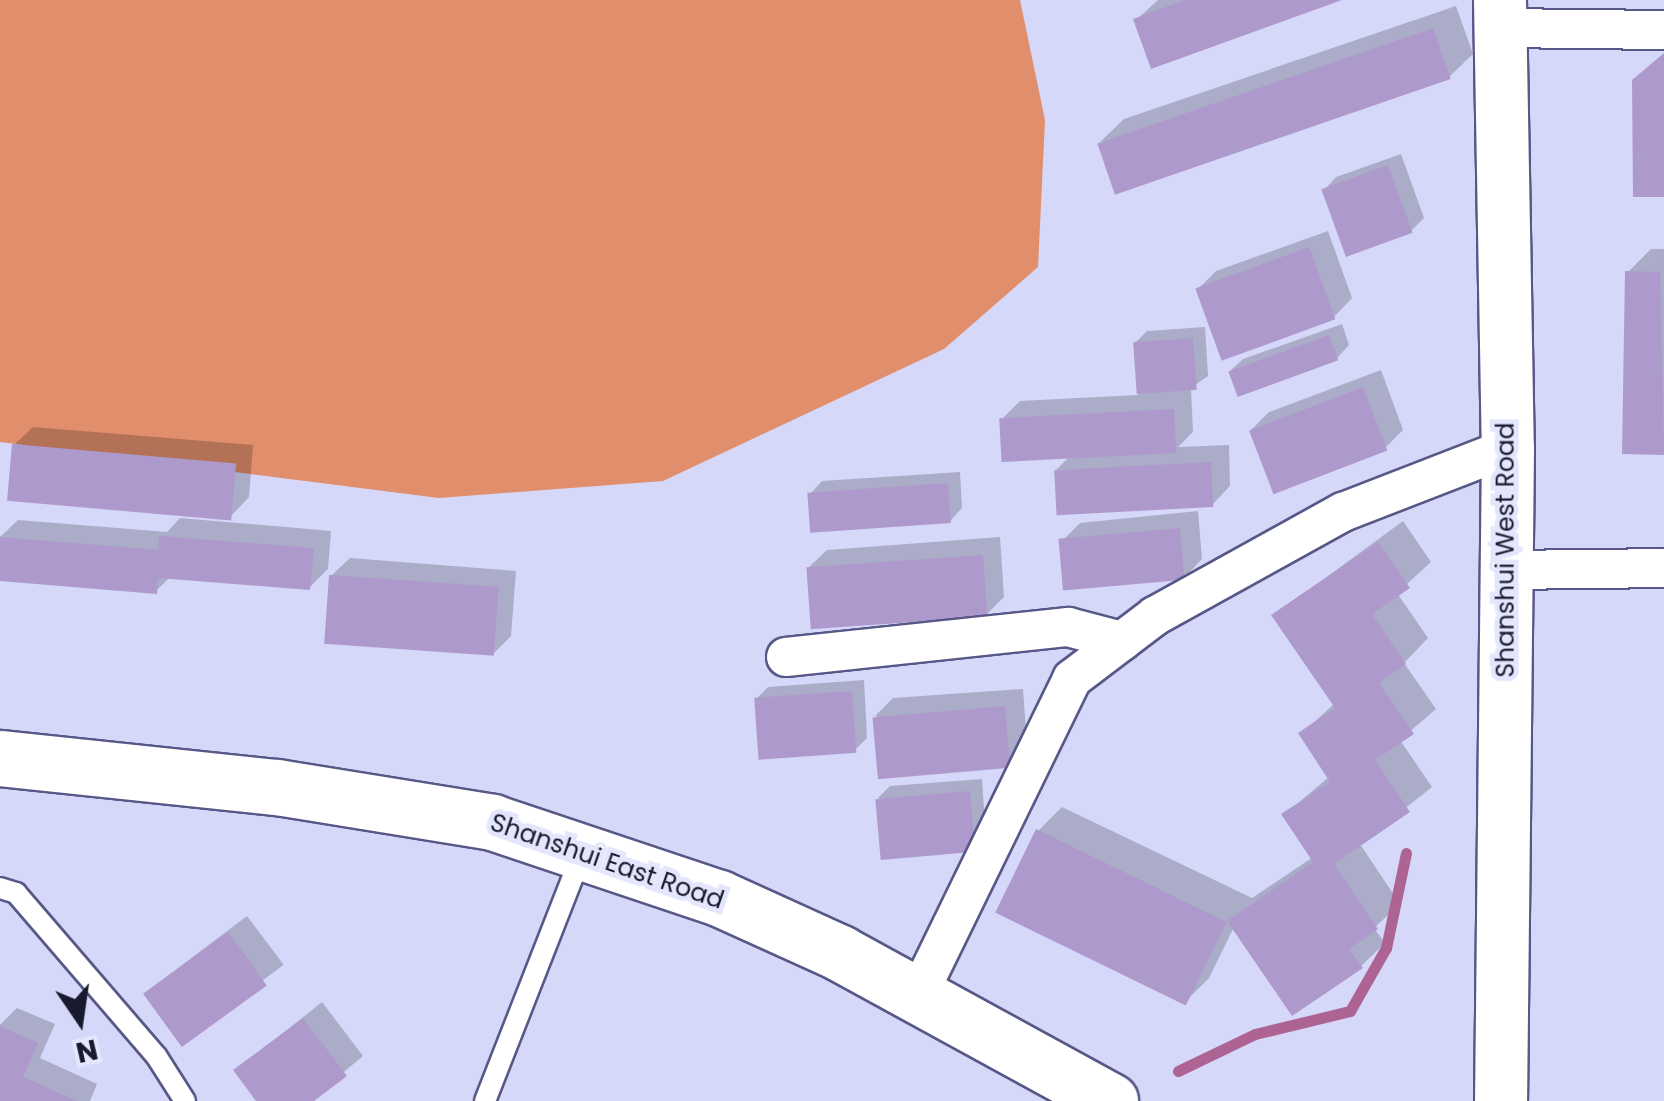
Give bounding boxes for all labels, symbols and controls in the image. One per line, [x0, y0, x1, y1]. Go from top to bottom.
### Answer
street label: Shanshui West Road [1491, 422, 1521, 678]
street label: Shanshui East Road [486, 808, 728, 916]
north arrow [30, 971, 130, 1071]
text: N [72, 1029, 102, 1072]

